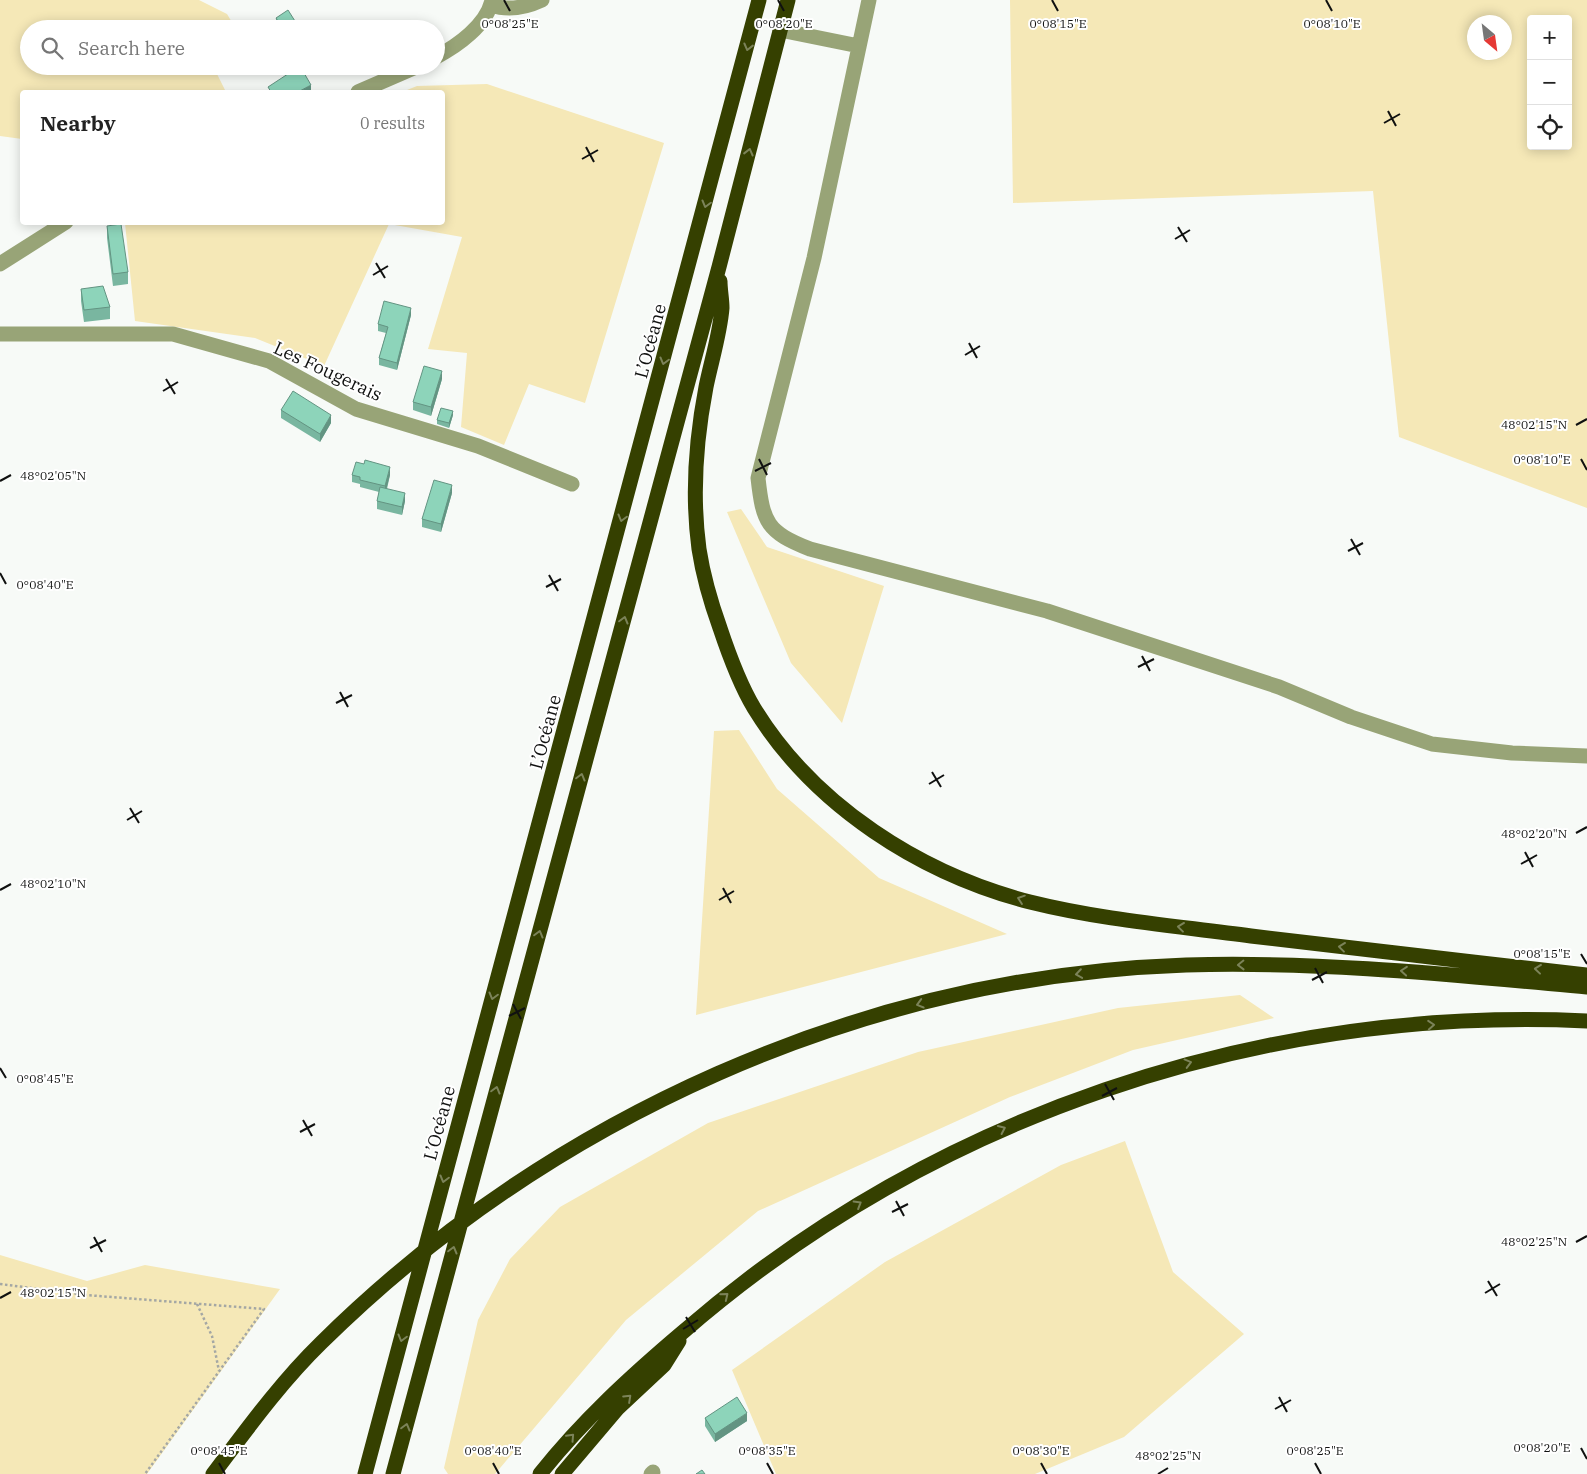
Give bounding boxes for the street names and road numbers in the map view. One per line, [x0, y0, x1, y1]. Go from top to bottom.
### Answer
street label: L’Océane [629, 301, 671, 381]
street label: Les Fougerais [270, 336, 386, 406]
street label: L’Océane [524, 692, 566, 772]
street label: L’Océane [418, 1083, 460, 1163]

